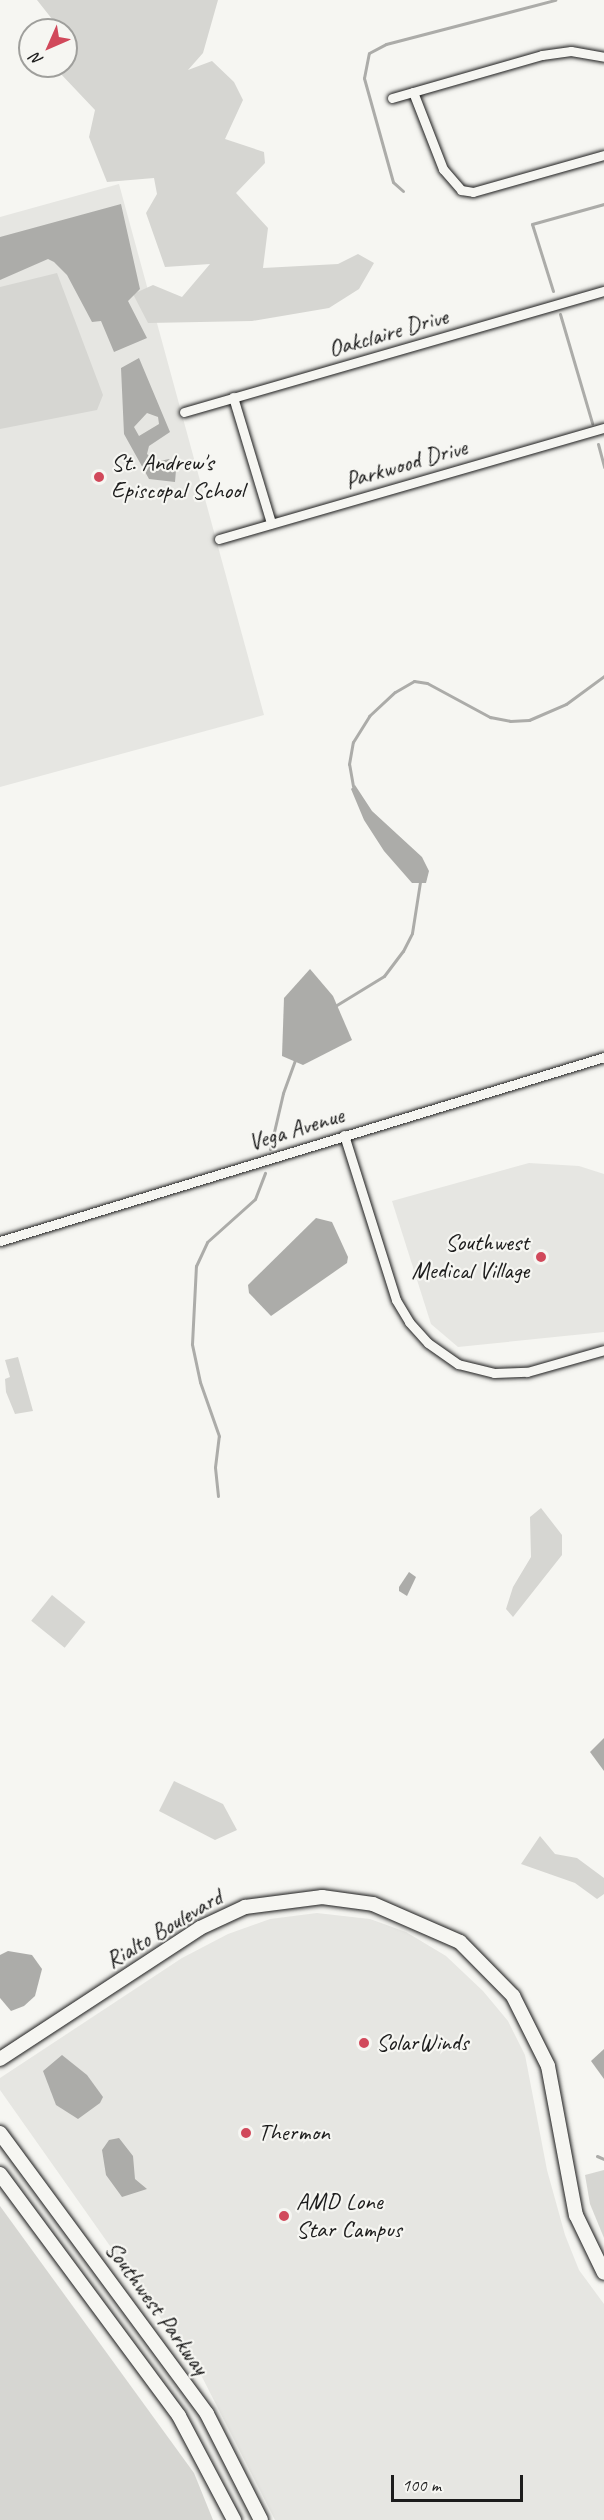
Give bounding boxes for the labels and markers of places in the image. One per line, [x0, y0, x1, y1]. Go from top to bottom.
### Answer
place label: St. Andrew's Episcopal School [111, 449, 243, 505]
marker: St. Andrew's Episcopal School [92, 470, 106, 484]
place label: Southwest Medical Village [412, 1229, 529, 1285]
marker: Southwest Medical Village [534, 1250, 548, 1264]
place label: SolarWinds [376, 2029, 468, 2057]
marker: SolarWinds [357, 2036, 371, 2050]
place label: Thermon [258, 2119, 330, 2147]
marker: Thermon [239, 2126, 253, 2140]
place label: AMD Lone Star Campus [296, 2188, 402, 2244]
marker: AMD Lone Star Campus [277, 2209, 291, 2223]

